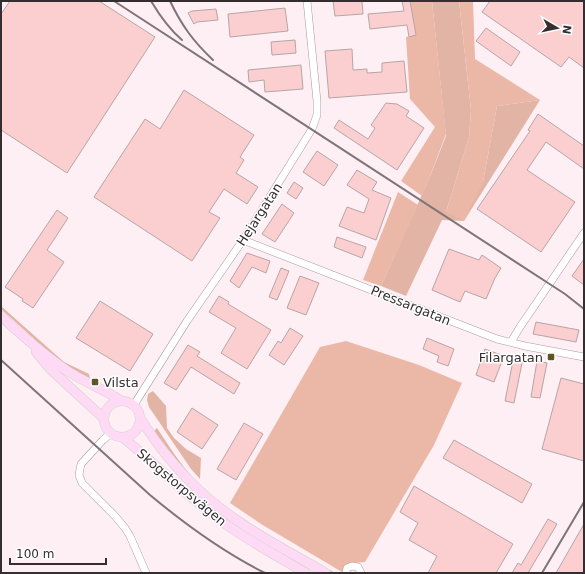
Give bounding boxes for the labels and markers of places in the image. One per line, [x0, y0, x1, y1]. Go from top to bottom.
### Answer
place label: Filargatan [479, 350, 543, 365]
marker: Filargatan [546, 352, 556, 362]
place label: Vilsta [103, 375, 139, 390]
marker: Vilsta [90, 377, 100, 387]

